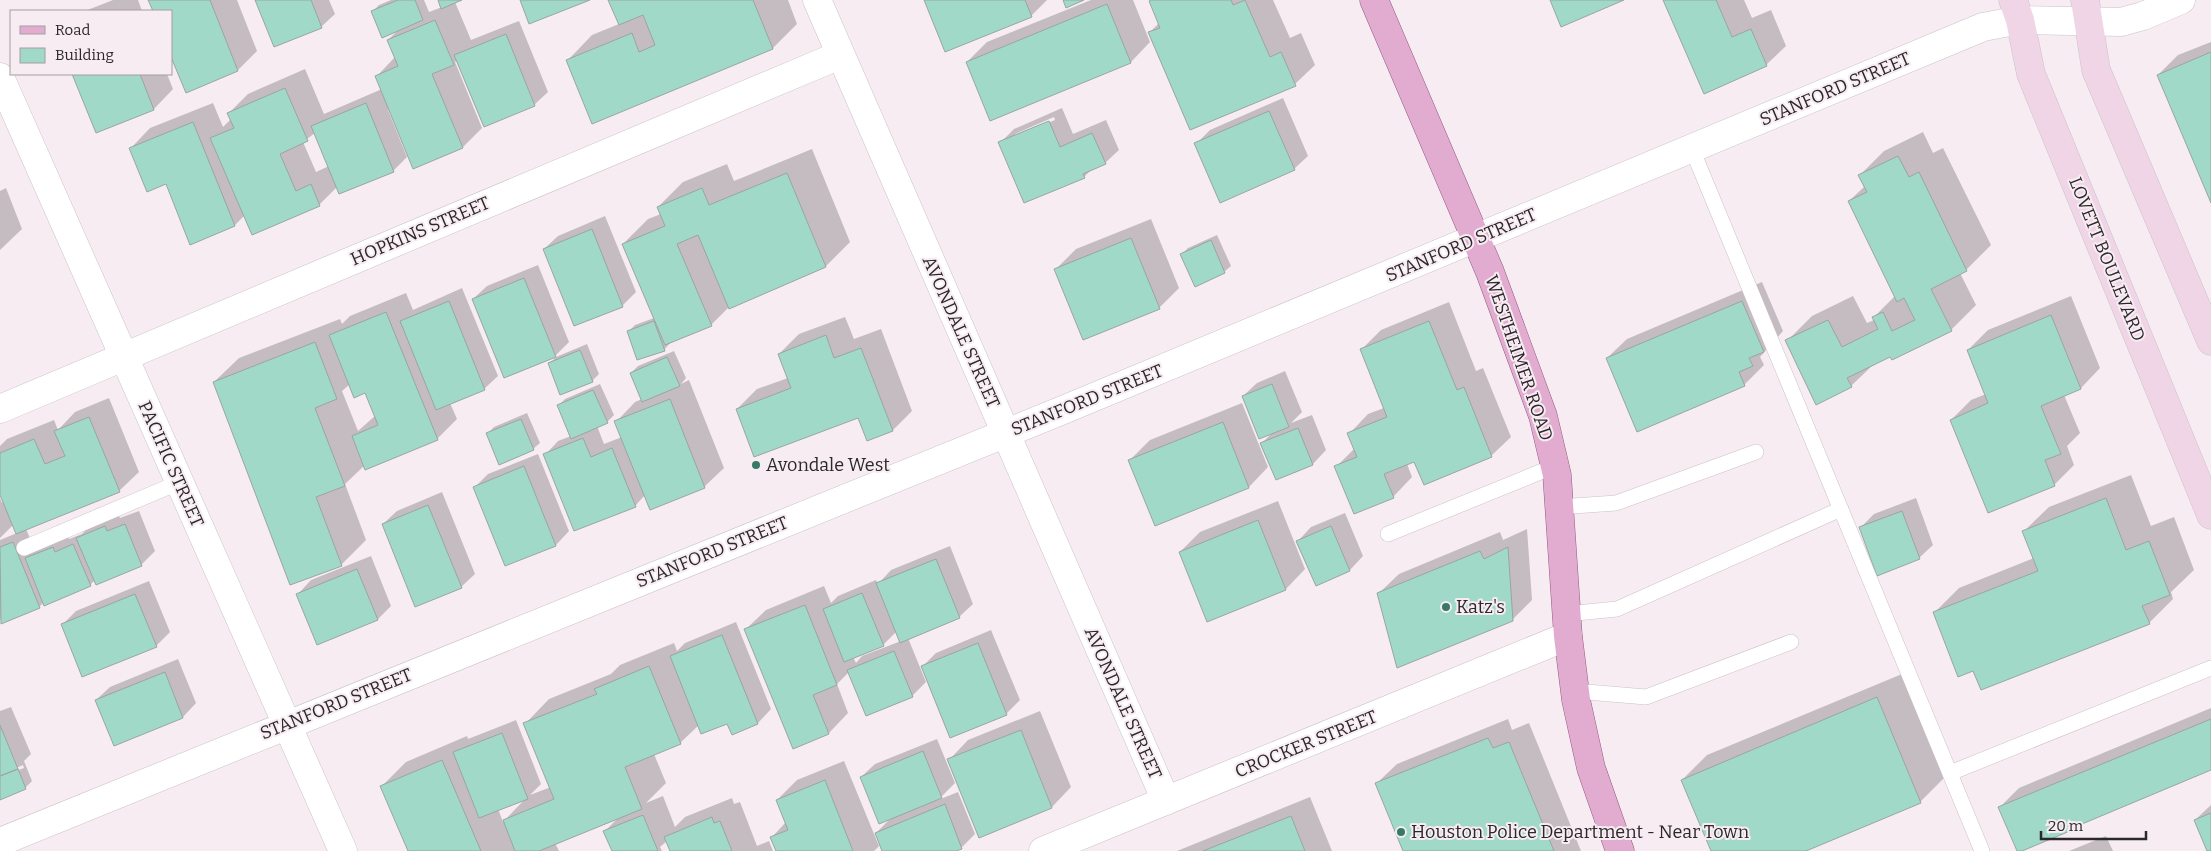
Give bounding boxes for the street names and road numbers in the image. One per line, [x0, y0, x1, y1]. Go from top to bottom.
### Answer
street label: STANFORD STREET [1756, 47, 1914, 131]
street label: LOVETT BOULEVARD [2064, 174, 2150, 344]
street label: HOPKINS STREET [347, 192, 493, 270]
street label: STANFORD STREET [1382, 203, 1540, 287]
street label: AVONDALE STREET [918, 253, 1005, 412]
street label: WESTHEIMER ROAD [1480, 272, 1558, 444]
street label: STANFORD STREET [1008, 359, 1166, 440]
street label: PACIFIC STREET [133, 398, 209, 531]
street label: STANFORD STREET [633, 511, 791, 592]
street label: AVONDALE STREET [1080, 624, 1167, 783]
street label: STANFORD STREET [257, 663, 415, 744]
street label: CROCKER STREET [1232, 705, 1381, 783]

